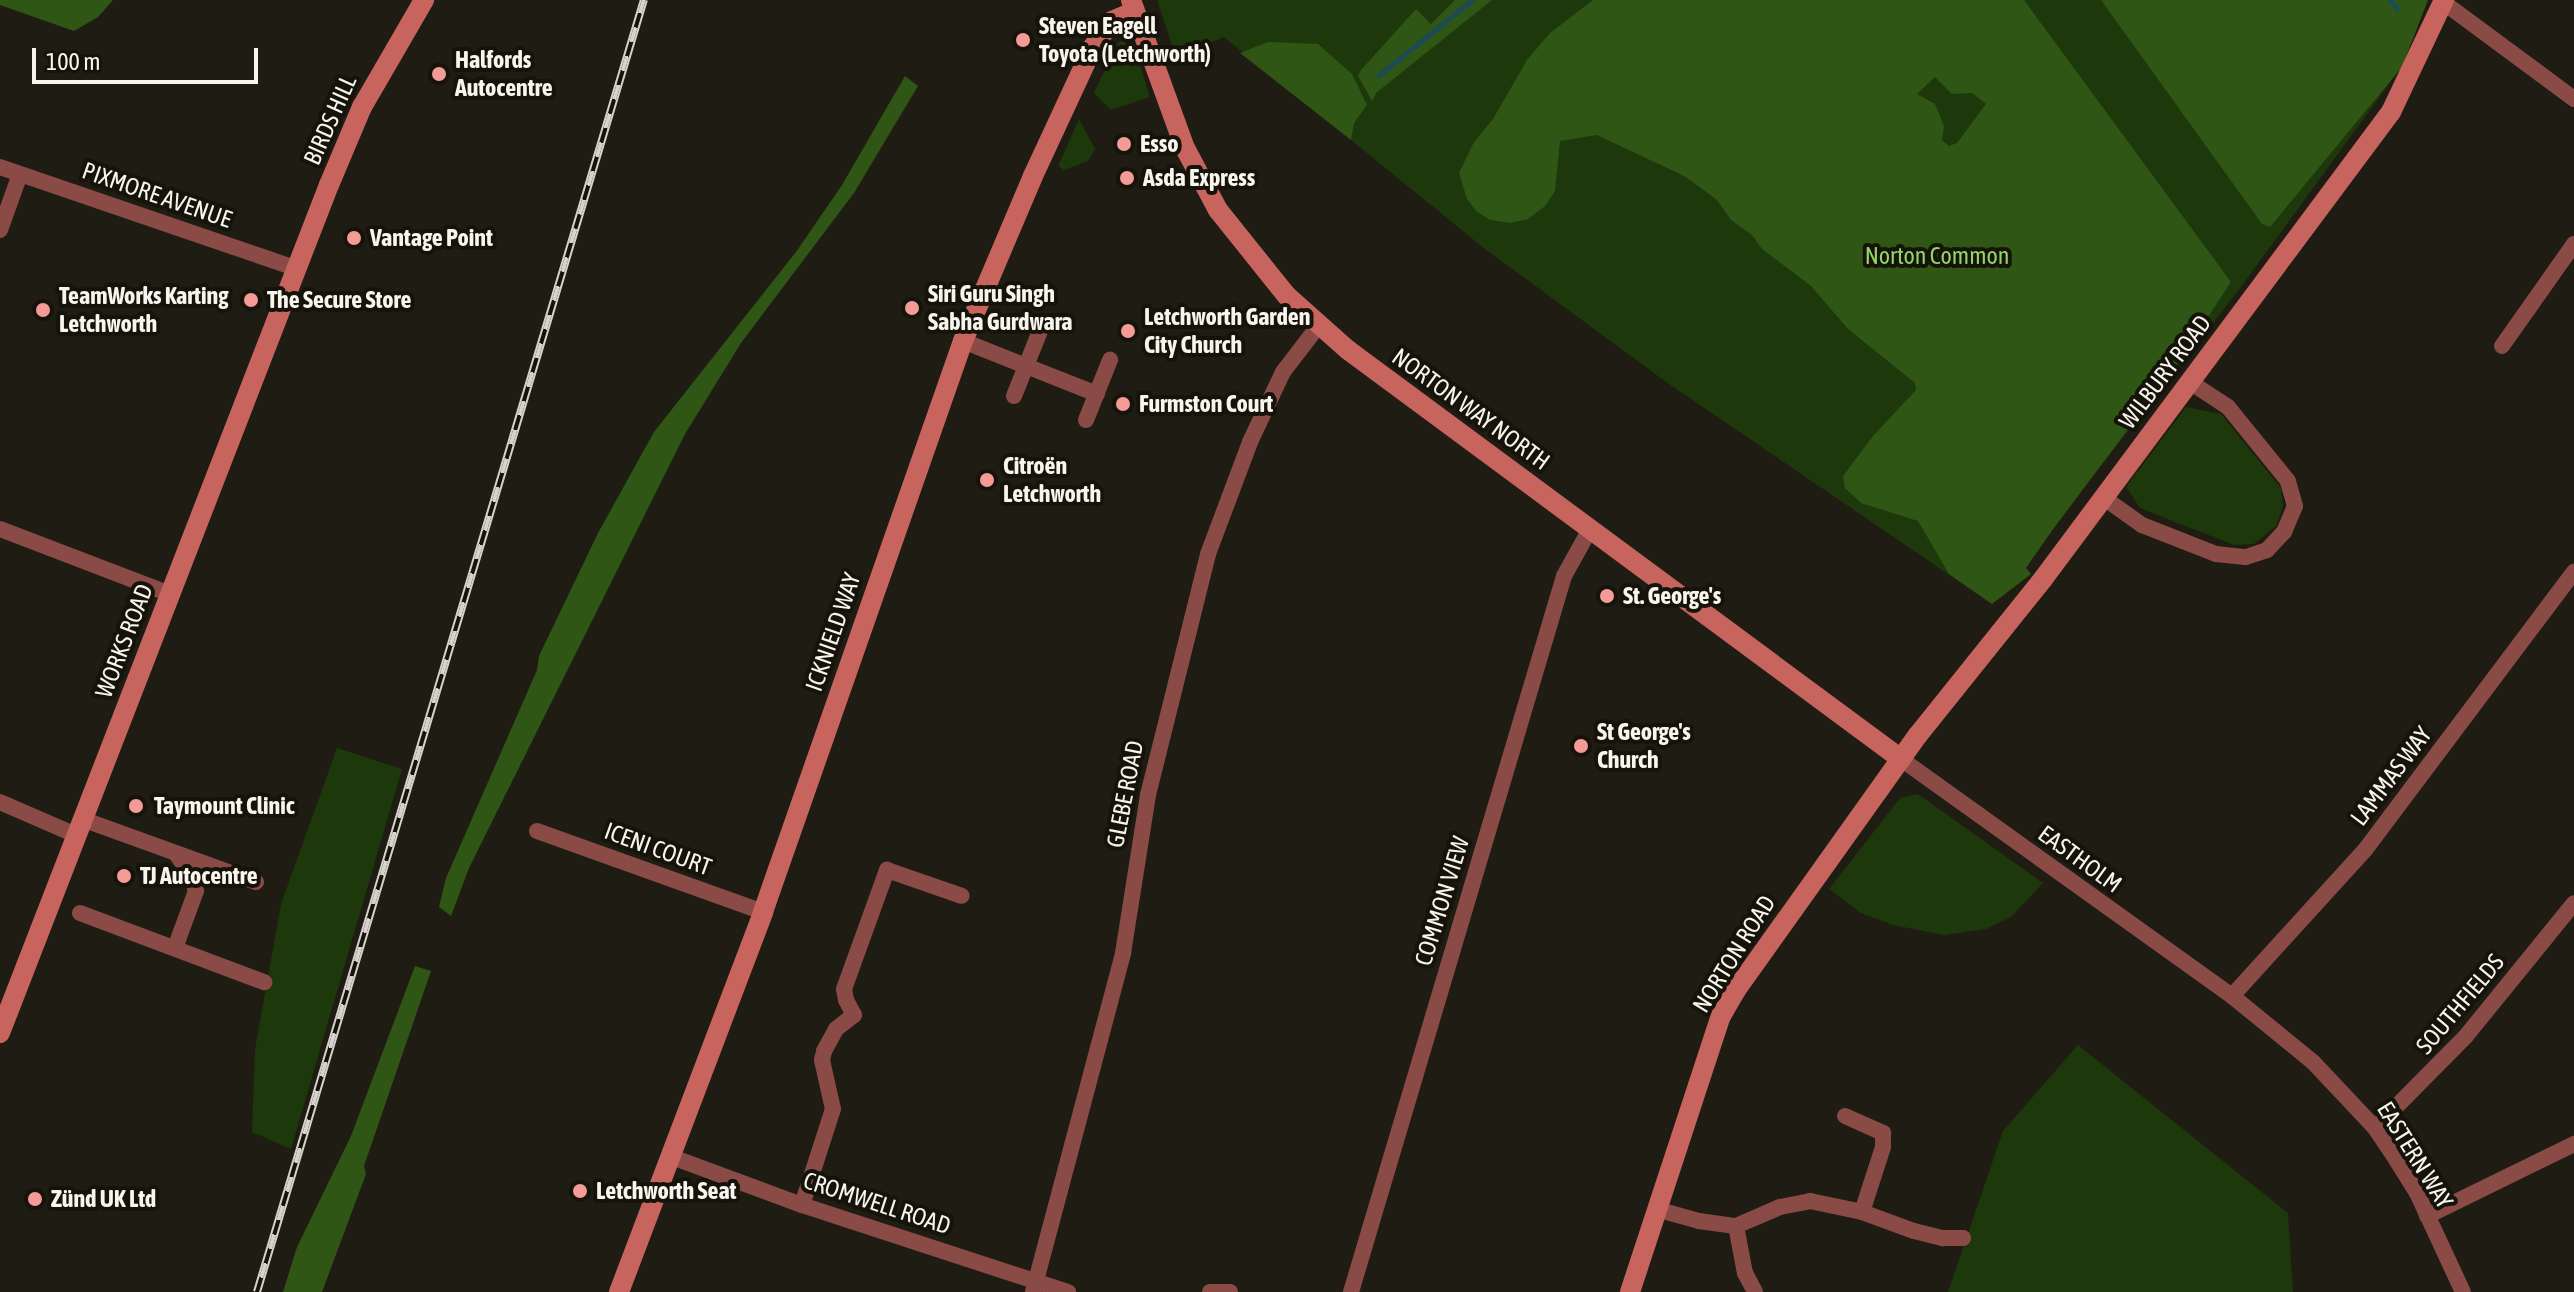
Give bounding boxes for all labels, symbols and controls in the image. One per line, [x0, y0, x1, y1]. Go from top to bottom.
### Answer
place label: Steven Eagell Toyota (Letchworth) [1039, 12, 1211, 68]
marker: Steven Eagell Toyota (Letchworth) [1014, 31, 1032, 49]
scale bar [36, 32, 262, 82]
place label: Halfords Autocentre [455, 46, 553, 102]
text: 100 m [46, 48, 100, 75]
marker: Halfords Autocentre [430, 65, 448, 83]
street label: BIRDS HILL [298, 71, 362, 169]
place label: Esso [1140, 130, 1178, 158]
marker: Esso [1115, 135, 1133, 153]
street label: PIXMORE AVENUE [79, 156, 235, 234]
place label: Asda Express [1143, 164, 1255, 192]
marker: Asda Express [1118, 169, 1136, 187]
place label: Vantage Point [370, 224, 493, 252]
marker: Vantage Point [345, 229, 363, 247]
park label: Norton Common [1865, 242, 2009, 270]
place label: Siri Guru Singh Sabha Gurdwara [928, 280, 1072, 336]
place label: TeamWorks Karting Letchworth [59, 282, 228, 338]
place label: The Secure Store [267, 286, 411, 314]
marker: The Secure Store [242, 291, 260, 309]
marker: Siri Guru Singh Sabha Gurdwara [903, 299, 921, 317]
marker: TeamWorks Karting Letchworth [34, 301, 52, 319]
place label: Letchworth Garden City Church [1144, 303, 1310, 359]
street label: WILBURY ROAD [2113, 309, 2217, 435]
marker: Letchworth Garden City Church [1119, 322, 1137, 340]
street label: NORTON WAY NORTH [1387, 342, 1555, 476]
place label: Furmston Court [1139, 390, 1273, 418]
marker: Furmston Court [1114, 395, 1132, 413]
place label: Citroën Letchworth [1003, 452, 1101, 508]
marker: Citroën Letchworth [978, 471, 996, 489]
street label: ICKNIELD WAY [799, 569, 867, 695]
street label: WORKS ROAD [89, 580, 159, 702]
place label: St. George's [1623, 582, 1721, 610]
marker: St. George's [1598, 587, 1616, 605]
place label: St George's Church [1597, 718, 1691, 774]
street label: LAMMAS WAY [2344, 721, 2438, 831]
marker: St George's Church [1572, 737, 1590, 755]
street label: GLEBE ROAD [1101, 738, 1149, 850]
place label: Taymount Clinic [154, 792, 295, 820]
marker: Taymount Clinic [125, 795, 147, 817]
street label: ICENI COURT [601, 816, 715, 882]
street label: EASTHOLM [2033, 819, 2127, 899]
street label: COMMON VIEW [1409, 833, 1475, 969]
place label: TJ Autocentre [140, 862, 258, 890]
marker: TJ Autocentre [115, 867, 133, 885]
street label: NORTON ROAD [1687, 890, 1781, 1018]
street label: SOUTHFIELDS [2410, 948, 2510, 1060]
street label: EASTERN WAY [2371, 1096, 2459, 1214]
street label: CROMWELL ROAD [800, 1166, 954, 1240]
place label: Letchworth Seat [596, 1177, 736, 1205]
marker: Letchworth Seat [571, 1182, 589, 1200]
place label: Zünd UK Ltd [51, 1185, 156, 1213]
marker: Zünd UK Ltd [26, 1190, 44, 1208]

